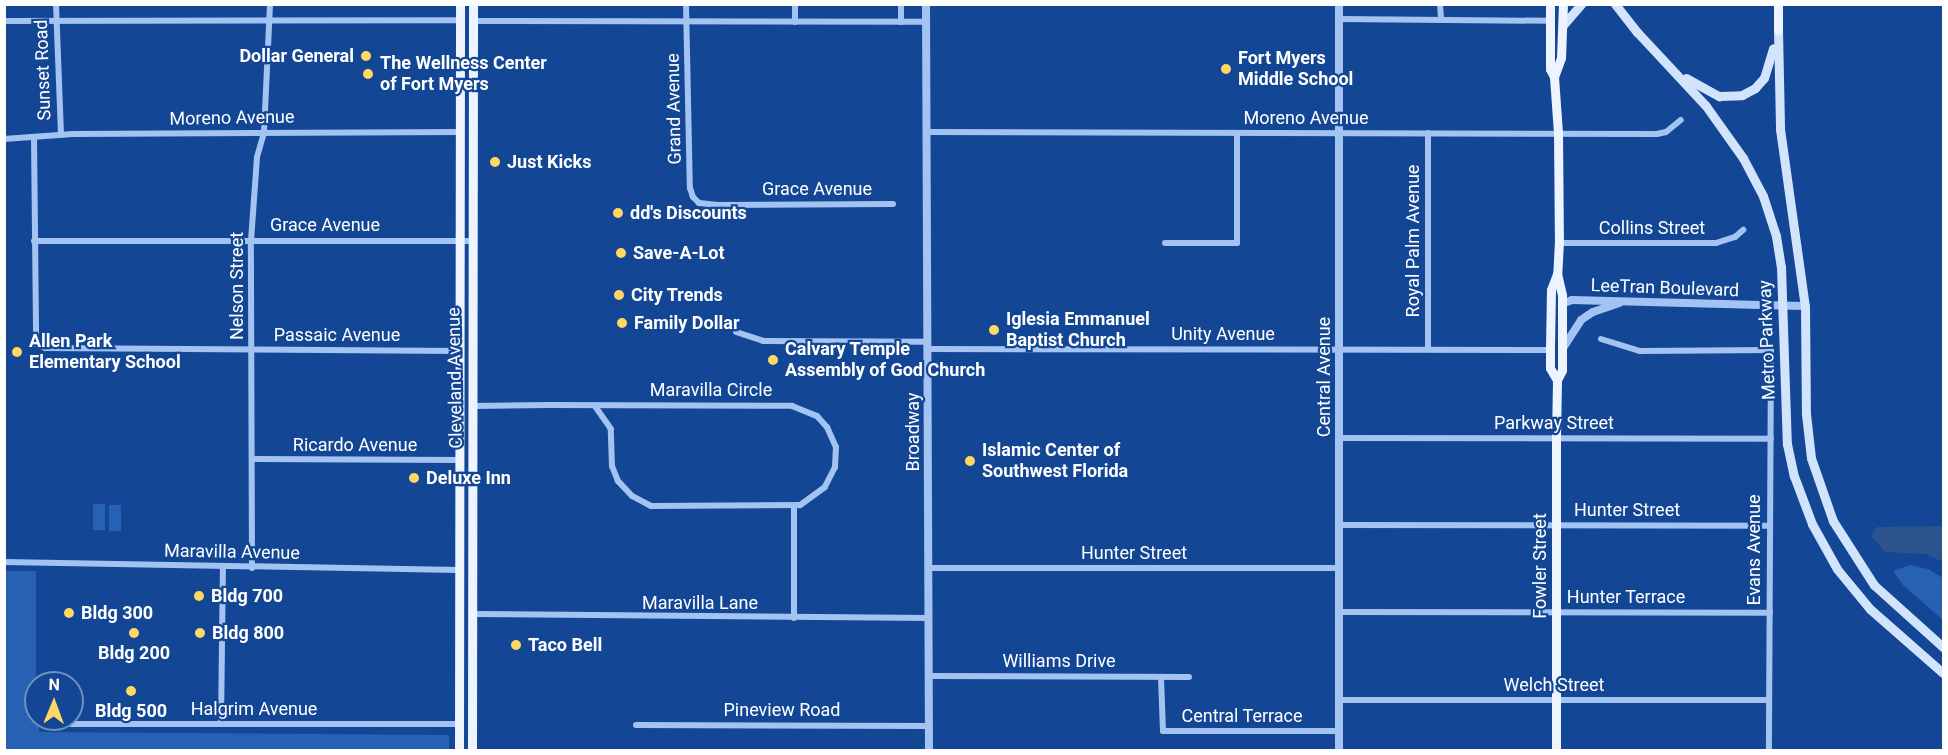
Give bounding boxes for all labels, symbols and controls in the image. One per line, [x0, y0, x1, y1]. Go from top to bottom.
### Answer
street label: Sunset Road [30, 19, 56, 121]
place label: Dollar General [239, 45, 354, 67]
place label: Fort Myers Middle School [1238, 48, 1353, 90]
marker: Dollar General [359, 49, 373, 63]
place label: The Wellness Center of Fort Myers [380, 53, 547, 96]
street label: Grand Avenue [662, 53, 686, 165]
marker: Fort Myers Middle School [1219, 62, 1233, 76]
marker: The Wellness Center of Fort Myers [361, 67, 375, 81]
street label: Moreno Avenue [169, 106, 295, 130]
street label: Moreno Avenue [1244, 107, 1368, 129]
place label: Just Kicks [507, 151, 591, 173]
marker: Just Kicks [488, 155, 502, 169]
street label: Royal Palm Avenue [1402, 165, 1424, 317]
street label: Grace Avenue [762, 178, 872, 200]
place label: dd's Discounts [630, 202, 747, 224]
marker: dd's Discounts [611, 206, 625, 220]
street label: Grace Avenue [270, 214, 380, 236]
street label: Collins Street [1599, 217, 1705, 239]
street label: Nelson Street [226, 232, 248, 340]
place label: Save-A-Lot [633, 242, 725, 264]
marker: Save-A-Lot [614, 246, 628, 260]
street label: LeeTran Boulevard [1590, 275, 1740, 301]
street label: Metro Parkway [1754, 280, 1780, 400]
place label: City Trends [631, 284, 723, 306]
marker: City Trends [612, 288, 626, 302]
street label: Cleveland Avenue [443, 307, 467, 449]
place label: Iglesia Emmanuel Baptist Church [1006, 309, 1150, 352]
place label: Family Dollar [634, 312, 739, 334]
marker: Family Dollar [615, 316, 629, 330]
street label: Central Avenue [1313, 317, 1335, 437]
marker: Iglesia Emmanuel Baptist Church [987, 323, 1001, 337]
street label: Unity Avenue [1171, 323, 1275, 345]
street label: Passaic Avenue [274, 324, 400, 346]
place label: Allen Park Elementary School [29, 331, 181, 374]
place label: Calvary Temple Assembly of God Church [785, 339, 985, 382]
marker: Allen Park Elementary School [10, 345, 24, 359]
marker: Calvary Temple Assembly of God Church [766, 353, 780, 367]
street label: Maravilla Circle [650, 379, 772, 401]
street label: Broadway [902, 392, 924, 472]
street label: Parkway Street [1494, 412, 1614, 434]
street label: Ricardo Avenue [293, 434, 417, 456]
place label: Islamic Center of Southwest Florida [982, 440, 1128, 482]
marker: Islamic Center of Southwest Florida [963, 454, 977, 468]
place label: Deluxe Inn [426, 467, 511, 489]
marker: Deluxe Inn [407, 471, 421, 485]
street label: Evans Avenue [1743, 495, 1765, 605]
street label: Hunter Street [1574, 499, 1680, 521]
street label: Fowler Street [1529, 513, 1551, 619]
street label: Maravilla Avenue [164, 540, 300, 564]
street label: Hunter Street [1081, 542, 1187, 564]
place label: Bldg 700 [211, 585, 283, 607]
street label: Hunter Terrace [1567, 586, 1685, 608]
marker: Bldg 700 [192, 589, 206, 603]
street label: Maravilla Lane [642, 592, 758, 614]
place label: Bldg 300 [81, 602, 153, 624]
marker: Bldg 300 [62, 606, 76, 620]
place label: Bldg 800 [212, 622, 284, 644]
marker: Bldg 200 [127, 626, 141, 640]
marker: Bldg 800 [193, 626, 207, 640]
place label: Taco Bell [528, 634, 602, 656]
marker: Taco Bell [509, 638, 523, 652]
place label: Bldg 200 [98, 642, 170, 664]
street label: Williams Drive [1002, 650, 1116, 672]
north arrow [24, 671, 84, 731]
street label: Welch Street [1504, 674, 1604, 696]
text: N [48, 675, 60, 694]
marker: Bldg 500 [124, 684, 138, 698]
street label: Halgrim Avenue [191, 698, 317, 720]
street label: Pineview Road [723, 699, 841, 721]
place label: Bldg 500 [95, 700, 167, 722]
street label: Central Terrace [1181, 705, 1303, 727]

